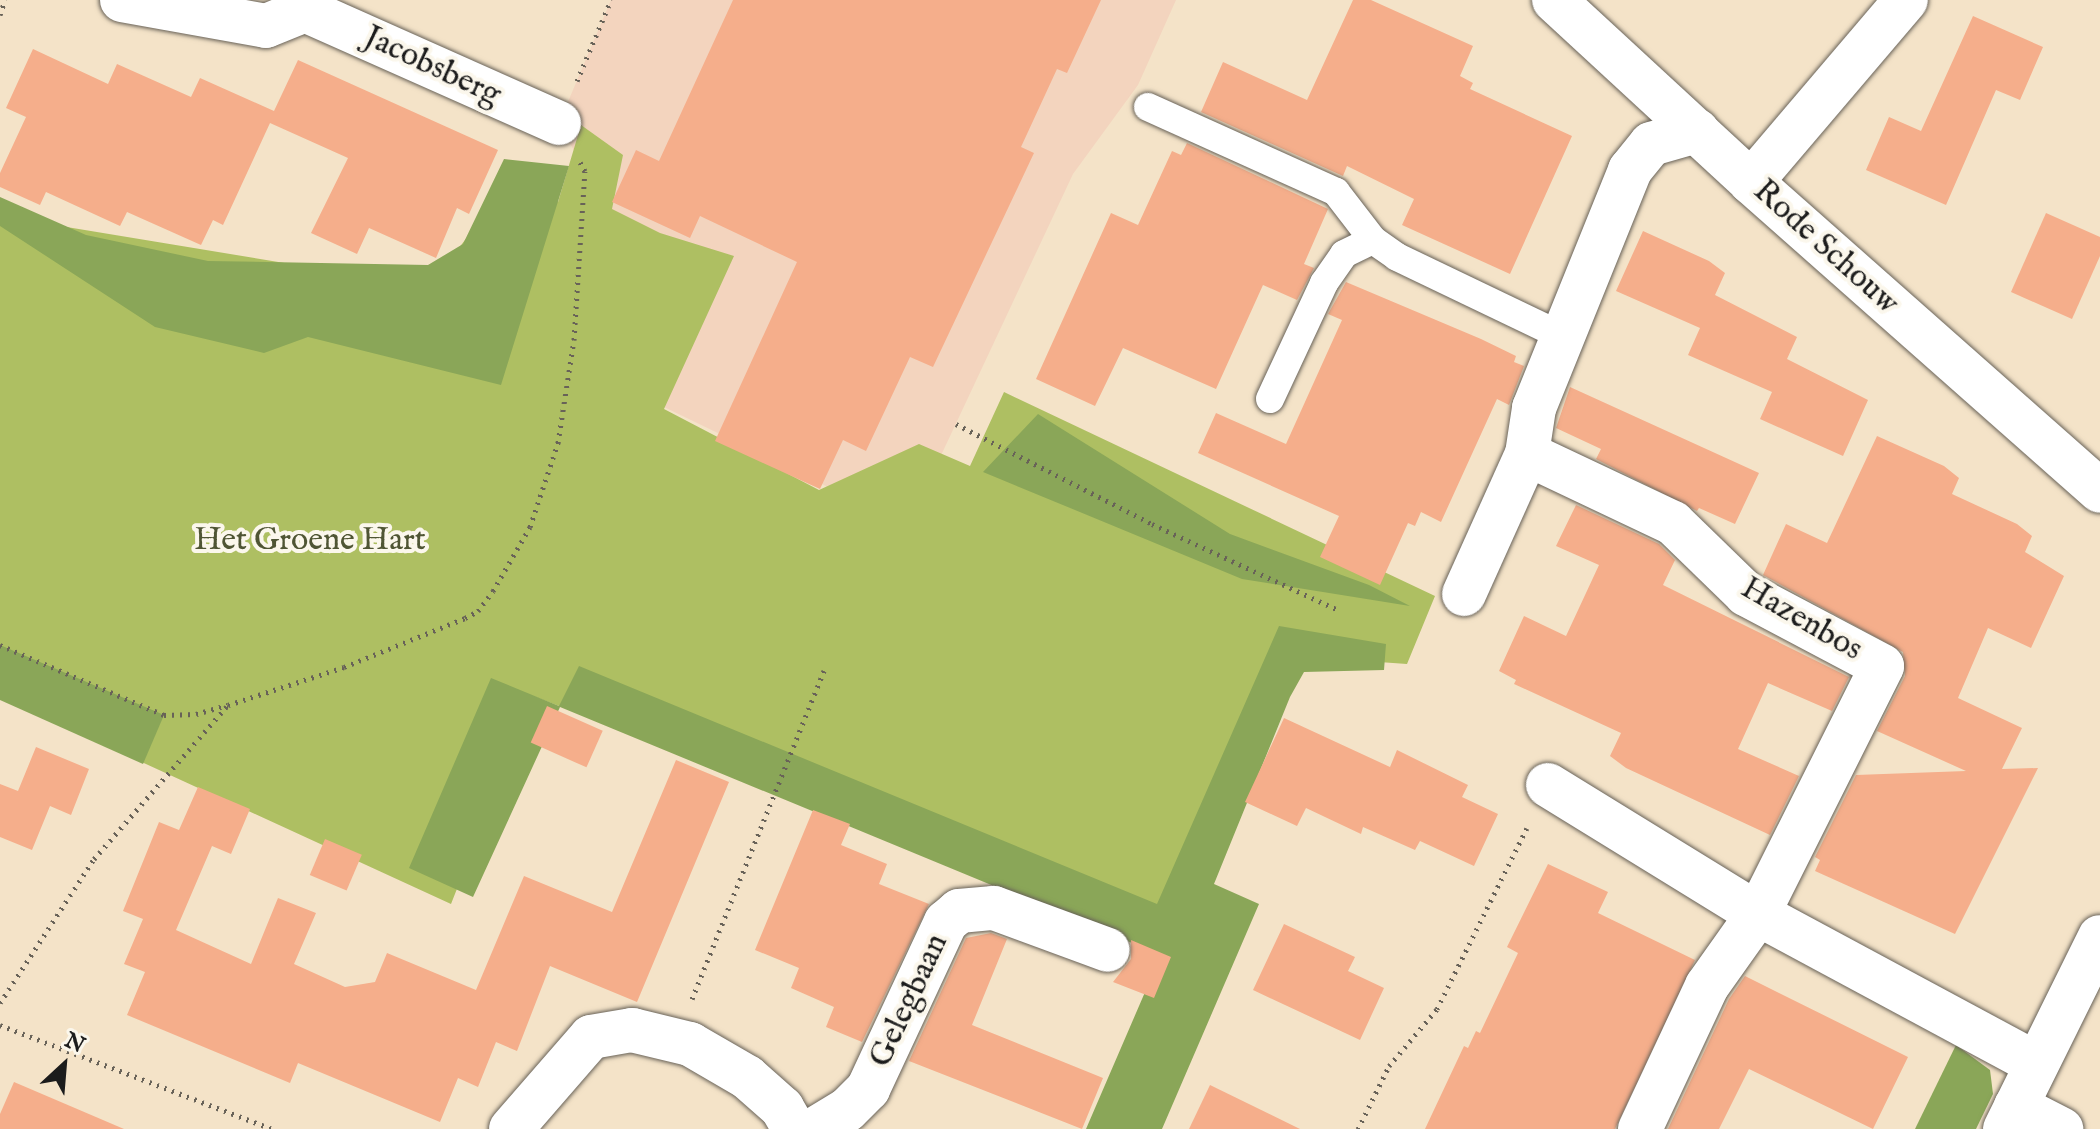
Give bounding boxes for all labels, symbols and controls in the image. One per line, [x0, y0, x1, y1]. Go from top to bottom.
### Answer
street label: Jacobsberg [358, 19, 506, 115]
street label: Rode Schouw [1745, 173, 1905, 323]
park label: Het Groene Hart [194, 522, 426, 560]
street label: Hazenbos [1734, 570, 1868, 670]
street label: Gelegbaan [862, 928, 958, 1074]
north arrow [24, 1025, 104, 1105]
text: N [60, 1027, 89, 1060]

